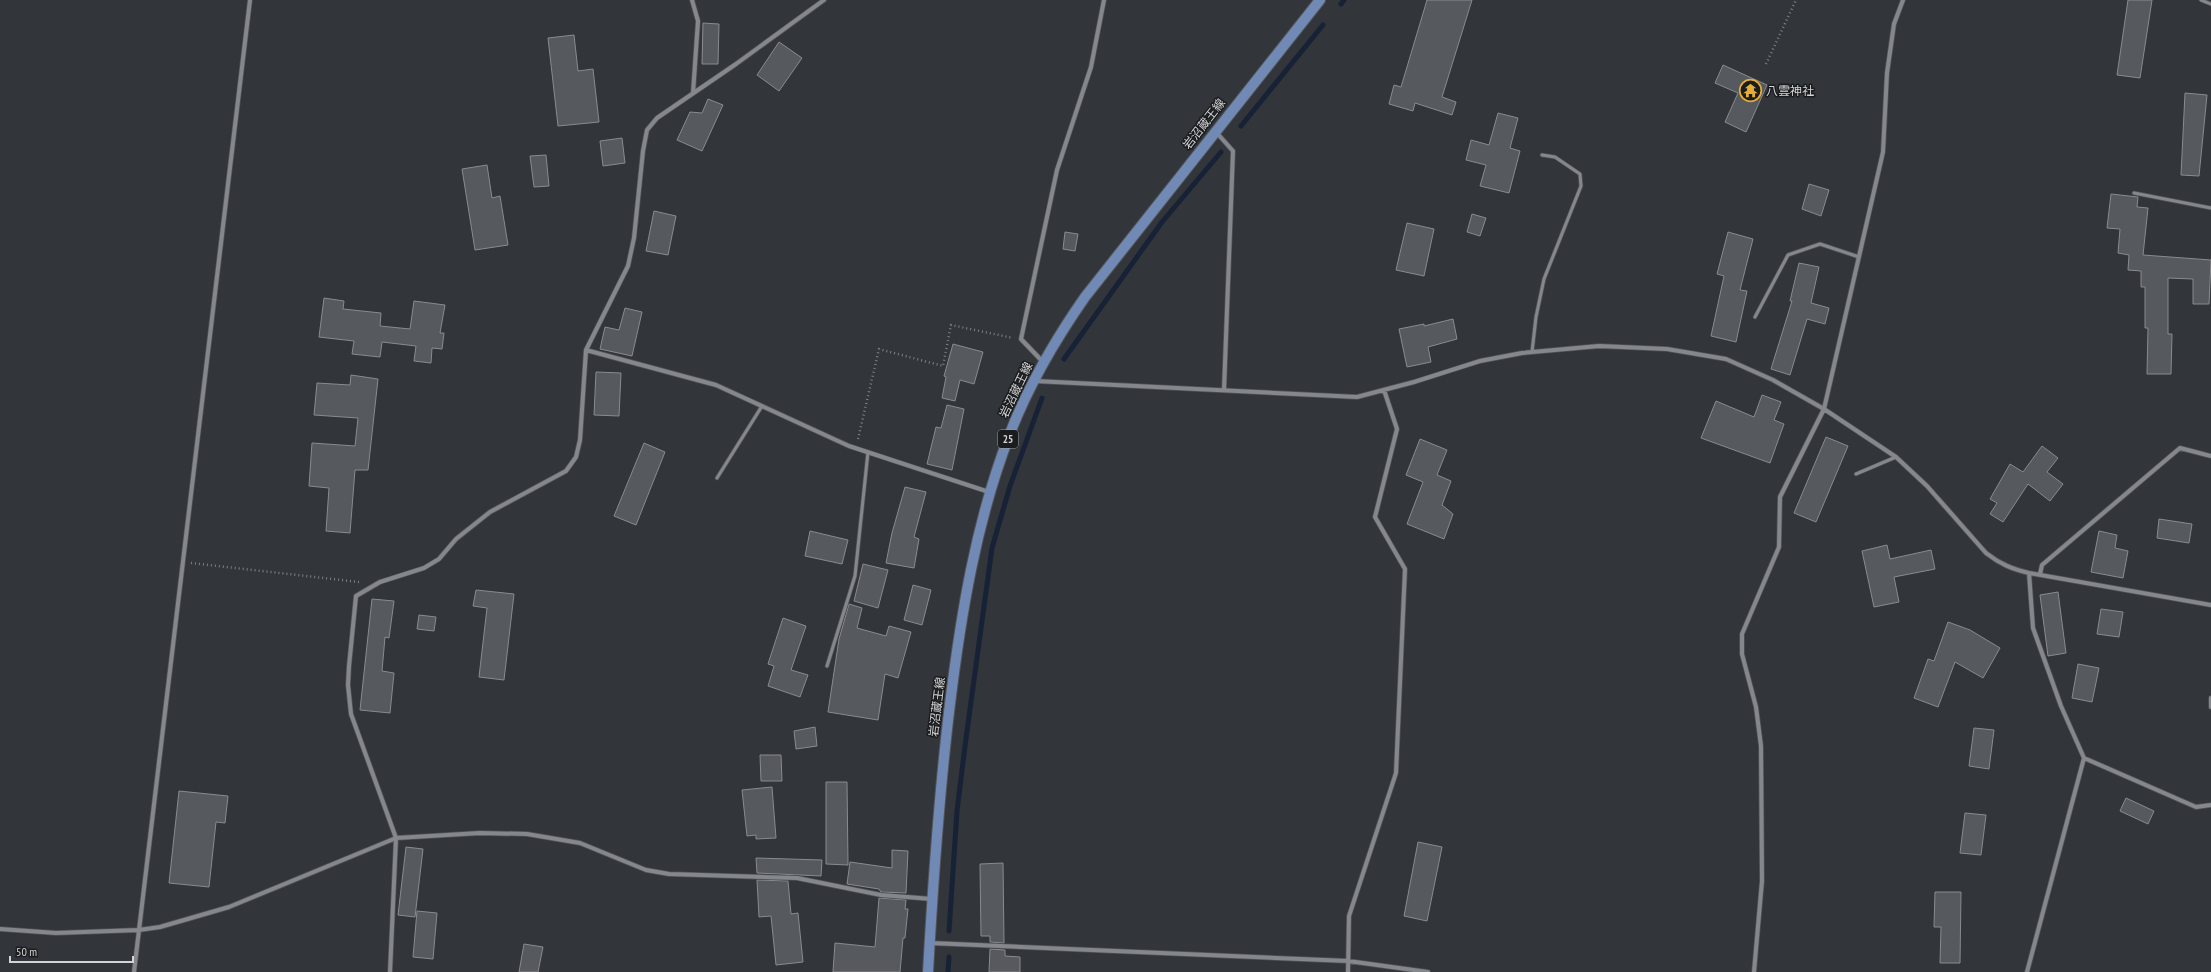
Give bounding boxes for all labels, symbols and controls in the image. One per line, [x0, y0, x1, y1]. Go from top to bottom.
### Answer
temple icon: 八雲神社 [1737, 78, 1763, 104]
place label: 八雲神社 [1766, 83, 1814, 98]
street label: 岩沼蔵王線 [1179, 95, 1228, 152]
street label: 岩沼蔵王線 [996, 360, 1035, 420]
road number: 25 [998, 430, 1018, 448]
street label: 岩沼蔵王線 [925, 676, 948, 738]
scale bar [10, 938, 133, 964]
text: 50 m [16, 944, 37, 959]

